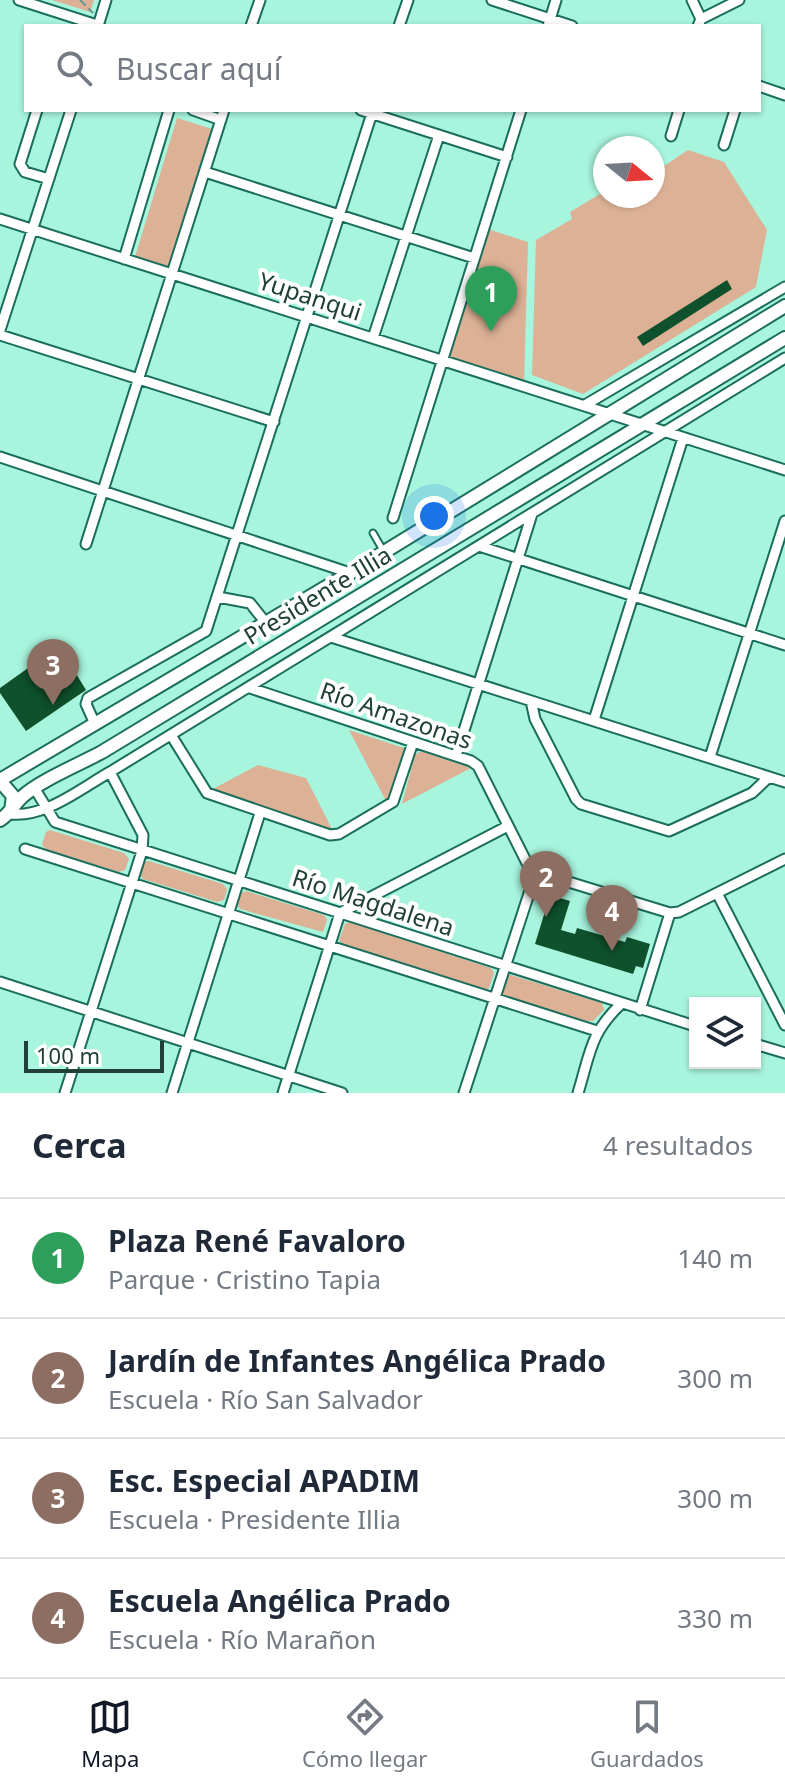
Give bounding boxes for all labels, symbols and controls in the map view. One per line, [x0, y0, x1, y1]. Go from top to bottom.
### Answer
search box [24, 24, 761, 112]
icon: search [52, 46, 96, 90]
text: Buscar aquí [116, 48, 281, 89]
north arrow [593, 136, 665, 208]
street label: Yupanqui [255, 263, 366, 328]
pin: 1 [465, 266, 517, 332]
your location [414, 496, 454, 536]
street label: Presidente Illia [237, 538, 397, 652]
pin: 3 [27, 639, 79, 705]
street label: Río Amazonas [316, 673, 477, 756]
pin: 2 [520, 851, 572, 917]
street label: Río Magdalena [288, 860, 459, 943]
pin: 4 [586, 885, 638, 951]
map controls [689, 997, 761, 1069]
button: layers [689, 997, 761, 1069]
scale bar [24, 1037, 164, 1073]
text: 100 m [36, 1040, 100, 1070]
text: Cerca [32, 1122, 127, 1168]
text: 4 resultados [603, 1127, 753, 1163]
text: Plaza René Favaloro [108, 1220, 406, 1261]
text: 1 [51, 1240, 65, 1276]
text: 140 m [677, 1240, 753, 1276]
text: Parque · Cristino Tapia [108, 1261, 381, 1297]
text: Jardín de Infantes Angélica Prado [108, 1340, 606, 1381]
text: 2 [51, 1360, 65, 1396]
text: 300 m [677, 1360, 753, 1396]
text: Escuela · Río San Salvador [108, 1381, 423, 1417]
text: Esc. Especial APADIM [108, 1460, 420, 1501]
text: 3 [51, 1480, 65, 1516]
text: 300 m [677, 1480, 753, 1516]
text: Escuela · Presidente Illia [108, 1501, 401, 1537]
text: Escuela Angélica Prado [108, 1580, 451, 1621]
text: 4 [51, 1600, 65, 1636]
text: 330 m [677, 1600, 753, 1636]
text: Escuela · Río Marañon [108, 1621, 376, 1657]
tab: Mapa [81, 1695, 139, 1773]
tab: Cómo llegar [302, 1695, 427, 1773]
tab: Guardados [590, 1695, 704, 1773]

